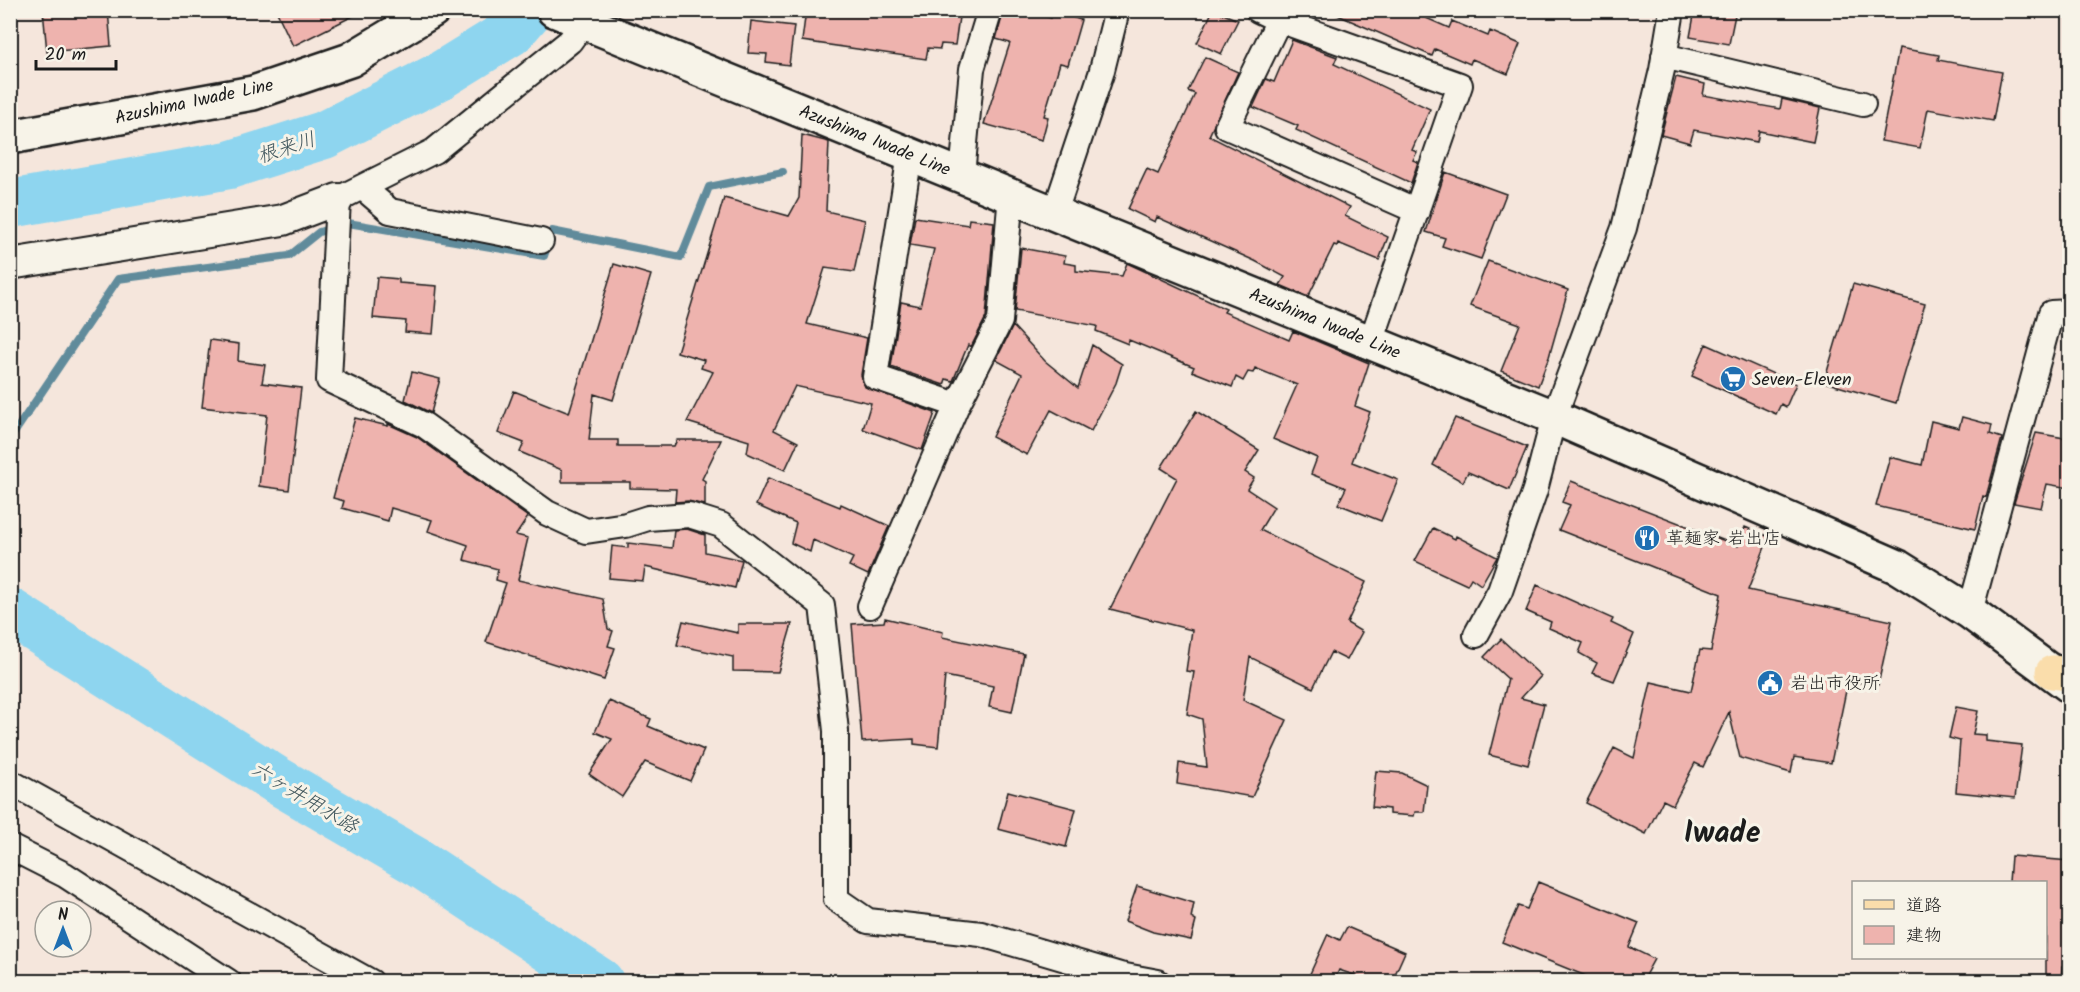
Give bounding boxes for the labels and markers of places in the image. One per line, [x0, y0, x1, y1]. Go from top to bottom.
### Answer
supermarket icon: Seven-Eleven [1718, 364, 1748, 394]
place label: Seven-Eleven [1752, 366, 1852, 395]
restaurant icon: 革麺家 岩出店 [1632, 523, 1662, 553]
place label: 革麺家 岩出店 [1666, 525, 1781, 554]
public building icon: 岩出市役所 [1755, 668, 1785, 698]
place label: 岩出市役所 [1790, 670, 1880, 699]

